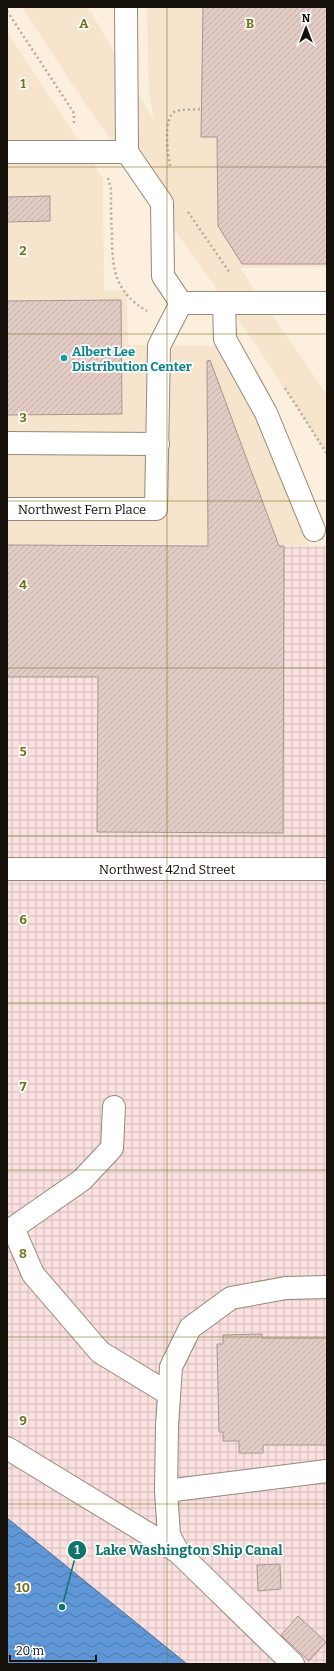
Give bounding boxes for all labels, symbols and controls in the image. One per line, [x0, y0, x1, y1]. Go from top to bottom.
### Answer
north arrow [286, 8, 326, 48]
text: N [302, 12, 311, 25]
text: A [79, 16, 89, 31]
text: B [246, 16, 254, 31]
text: 1 [20, 76, 26, 91]
text: 2 [19, 243, 27, 258]
place label: Albert Lee Distribution Center [72, 344, 192, 374]
marker: Albert Lee Distribution Center [59, 353, 69, 363]
text: 3 [19, 410, 27, 425]
street label: Northwest Fern Place [18, 502, 146, 517]
text: 4 [19, 577, 27, 592]
text: 5 [19, 744, 27, 759]
street label: Northwest 42nd Street [99, 862, 235, 877]
text: 6 [19, 912, 27, 927]
text: 7 [20, 1079, 27, 1094]
text: 8 [19, 1246, 27, 1261]
text: 9 [19, 1413, 27, 1428]
callout: Lake Washington Ship Canal [67, 1537, 291, 1563]
text: Lake Washington Ship Canal [95, 1542, 283, 1559]
text: 1 [74, 1543, 80, 1557]
text: 10 [16, 1580, 30, 1595]
scale bar [10, 1637, 96, 1663]
text: 20 m [16, 1644, 45, 1658]

